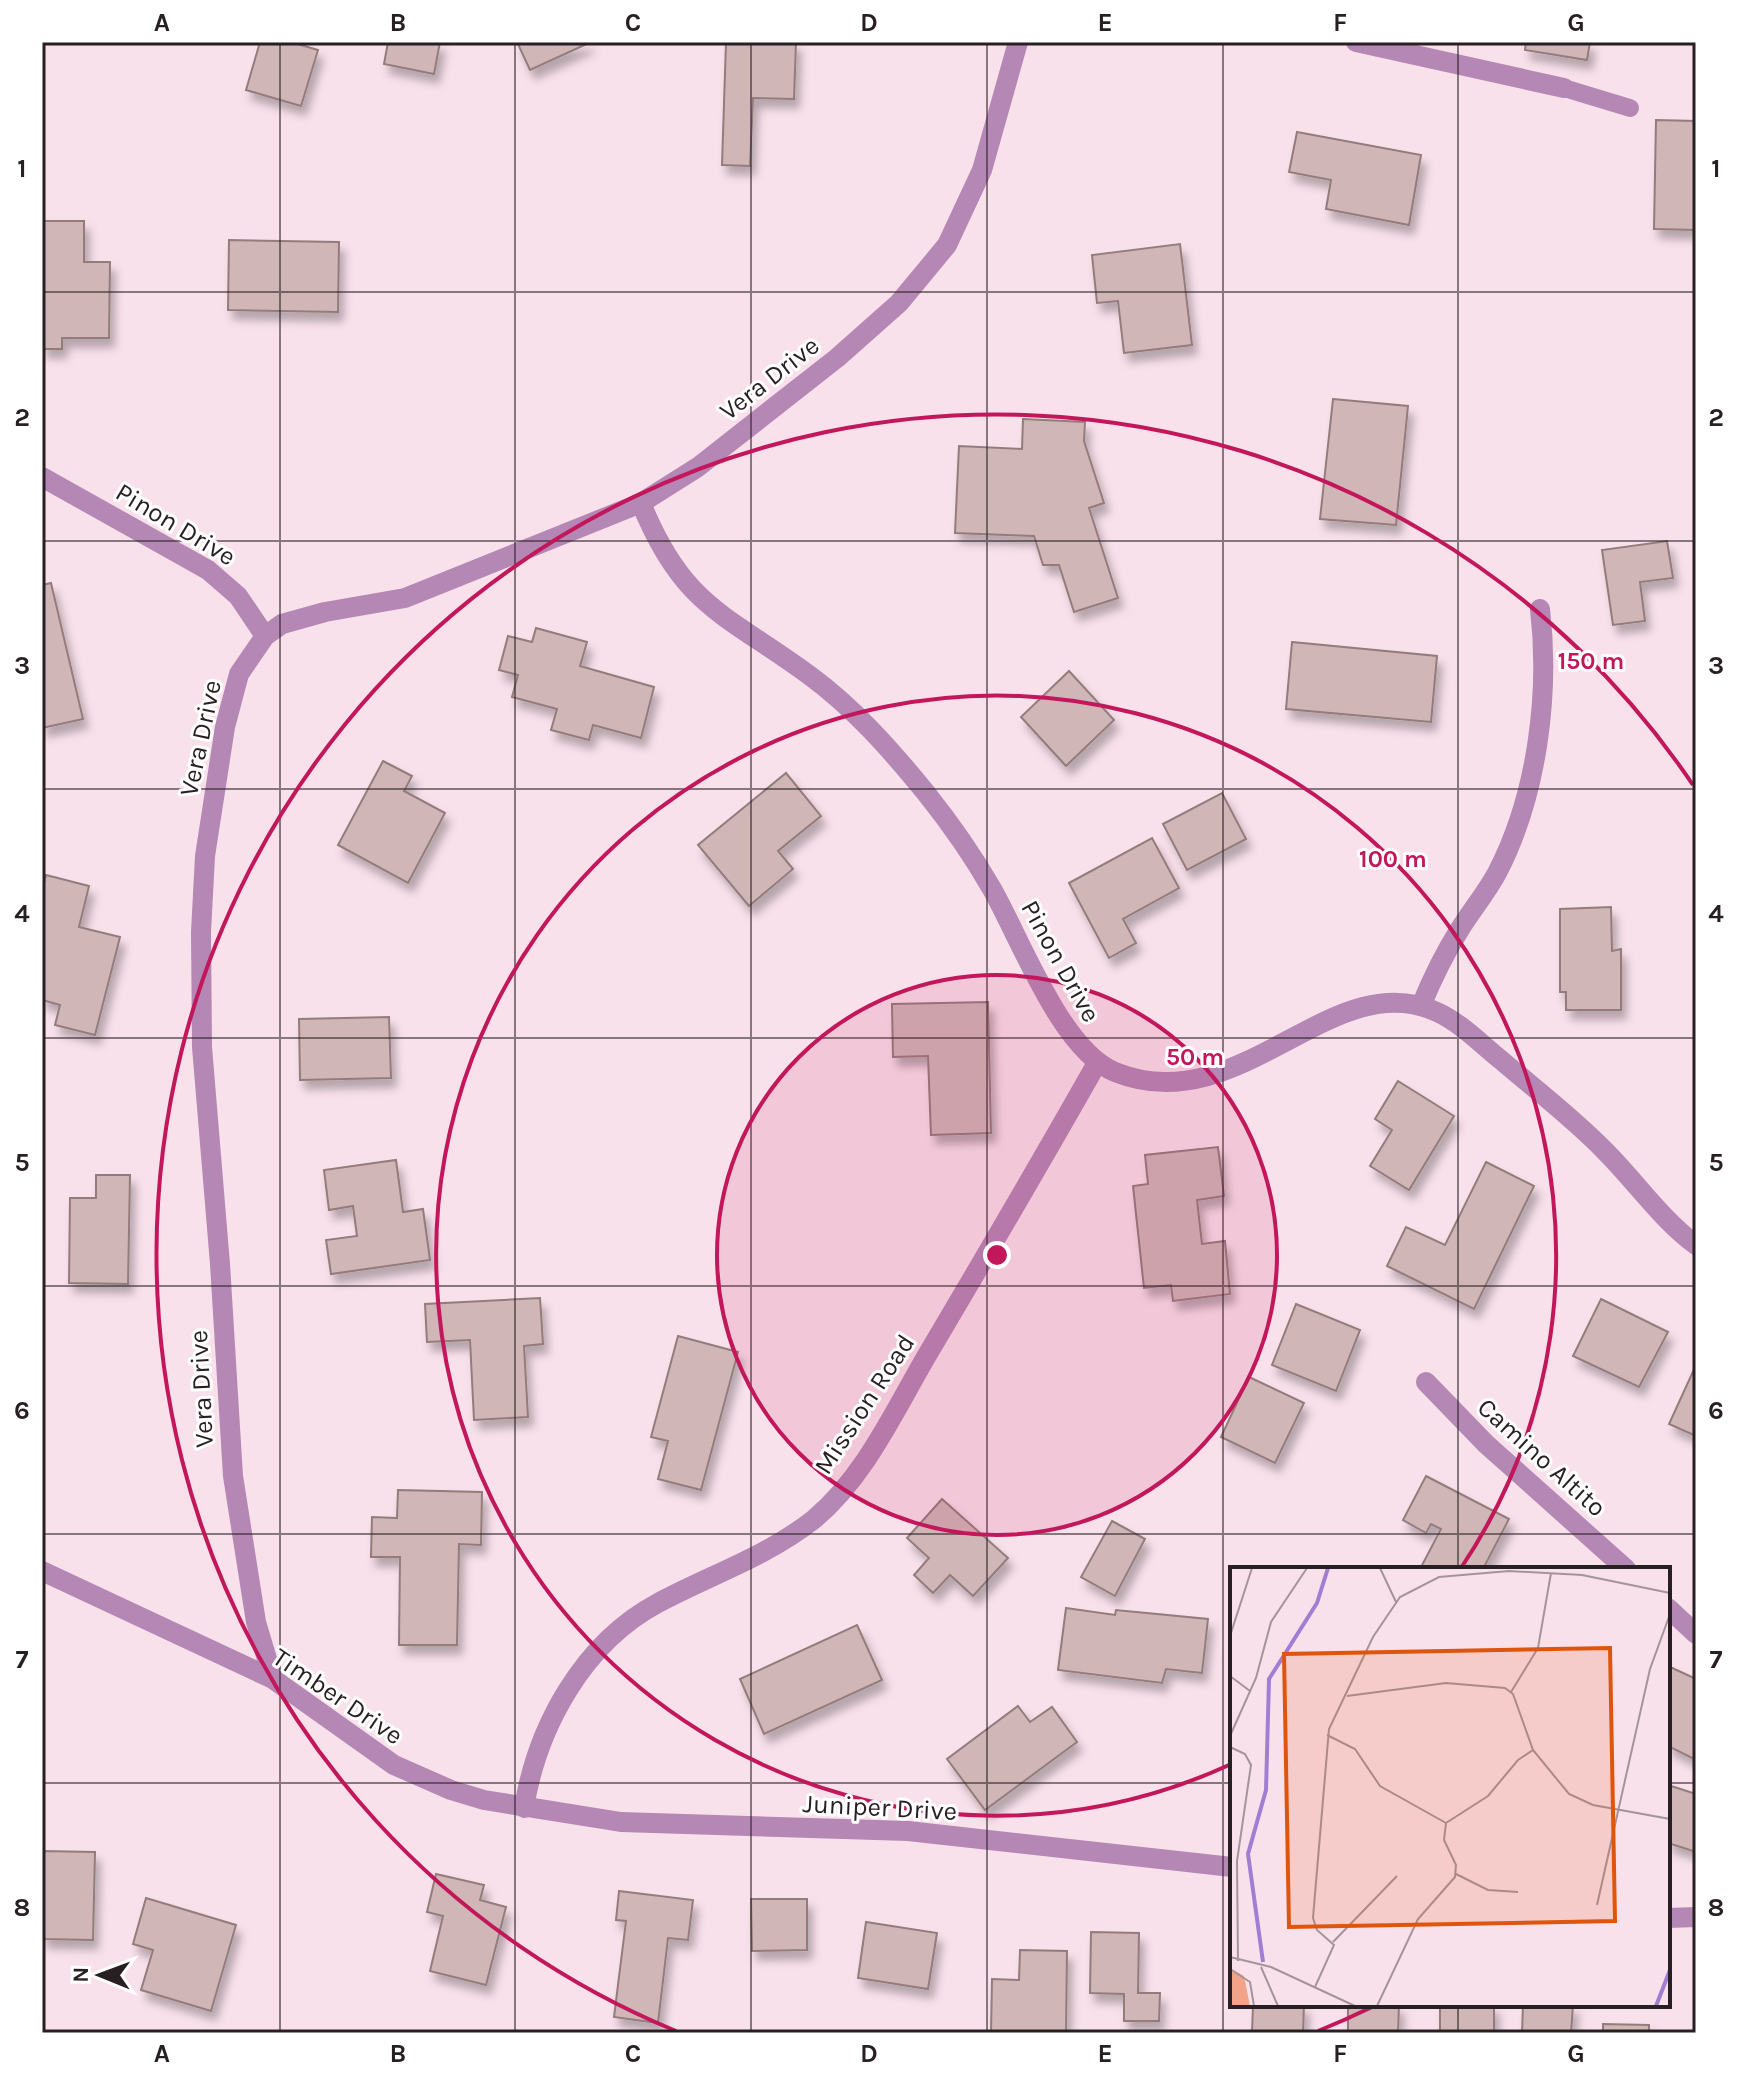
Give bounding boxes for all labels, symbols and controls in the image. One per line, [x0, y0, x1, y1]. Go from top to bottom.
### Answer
text: A [154, 7, 170, 38]
text: B [390, 7, 406, 38]
text: C [625, 7, 641, 38]
text: D [860, 7, 878, 38]
text: E [1097, 7, 1113, 38]
text: F [1333, 7, 1347, 38]
text: G [1567, 7, 1585, 38]
text: 1 [17, 153, 27, 184]
text: 1 [1711, 153, 1721, 184]
street label: Vera Drive [713, 330, 825, 427]
text: 2 [14, 402, 30, 433]
text: 2 [1708, 402, 1724, 433]
street label: Pinon Drive [110, 476, 241, 572]
text: 150 m [1558, 647, 1624, 675]
text: 3 [14, 650, 30, 681]
text: 3 [1708, 650, 1724, 681]
street label: Vera Drive [173, 677, 228, 799]
text: 100 m [1359, 845, 1427, 873]
street label: Pinon Drive [1014, 895, 1107, 1028]
text: 4 [14, 898, 30, 929]
text: 4 [1708, 898, 1724, 929]
text: 50 m [1166, 1043, 1224, 1071]
text: 5 [14, 1147, 30, 1178]
text: 5 [1708, 1147, 1724, 1178]
centre of rings [983, 1241, 1011, 1269]
street label: Mission Road [808, 1328, 921, 1480]
street label: Vera Drive [183, 1329, 220, 1449]
street label: Camino Altito [1471, 1392, 1612, 1523]
text: 6 [14, 1395, 30, 1426]
text: 6 [1708, 1395, 1724, 1426]
inset map [1230, 1567, 1670, 2007]
street label: Timber Drive [267, 1642, 409, 1751]
text: 7 [16, 1644, 29, 1675]
text: 7 [1710, 1644, 1723, 1675]
street label: Juniper Drive [802, 1788, 958, 1827]
text: 8 [14, 1892, 30, 1923]
text: 8 [1708, 1892, 1724, 1923]
north arrow [60, 1935, 140, 2015]
text: N [68, 1967, 94, 1983]
text: A [154, 2038, 170, 2069]
text: B [390, 2038, 406, 2069]
text: C [625, 2038, 641, 2069]
text: D [860, 2038, 878, 2069]
text: E [1097, 2038, 1113, 2069]
text: F [1333, 2038, 1347, 2069]
text: G [1567, 2038, 1585, 2069]

